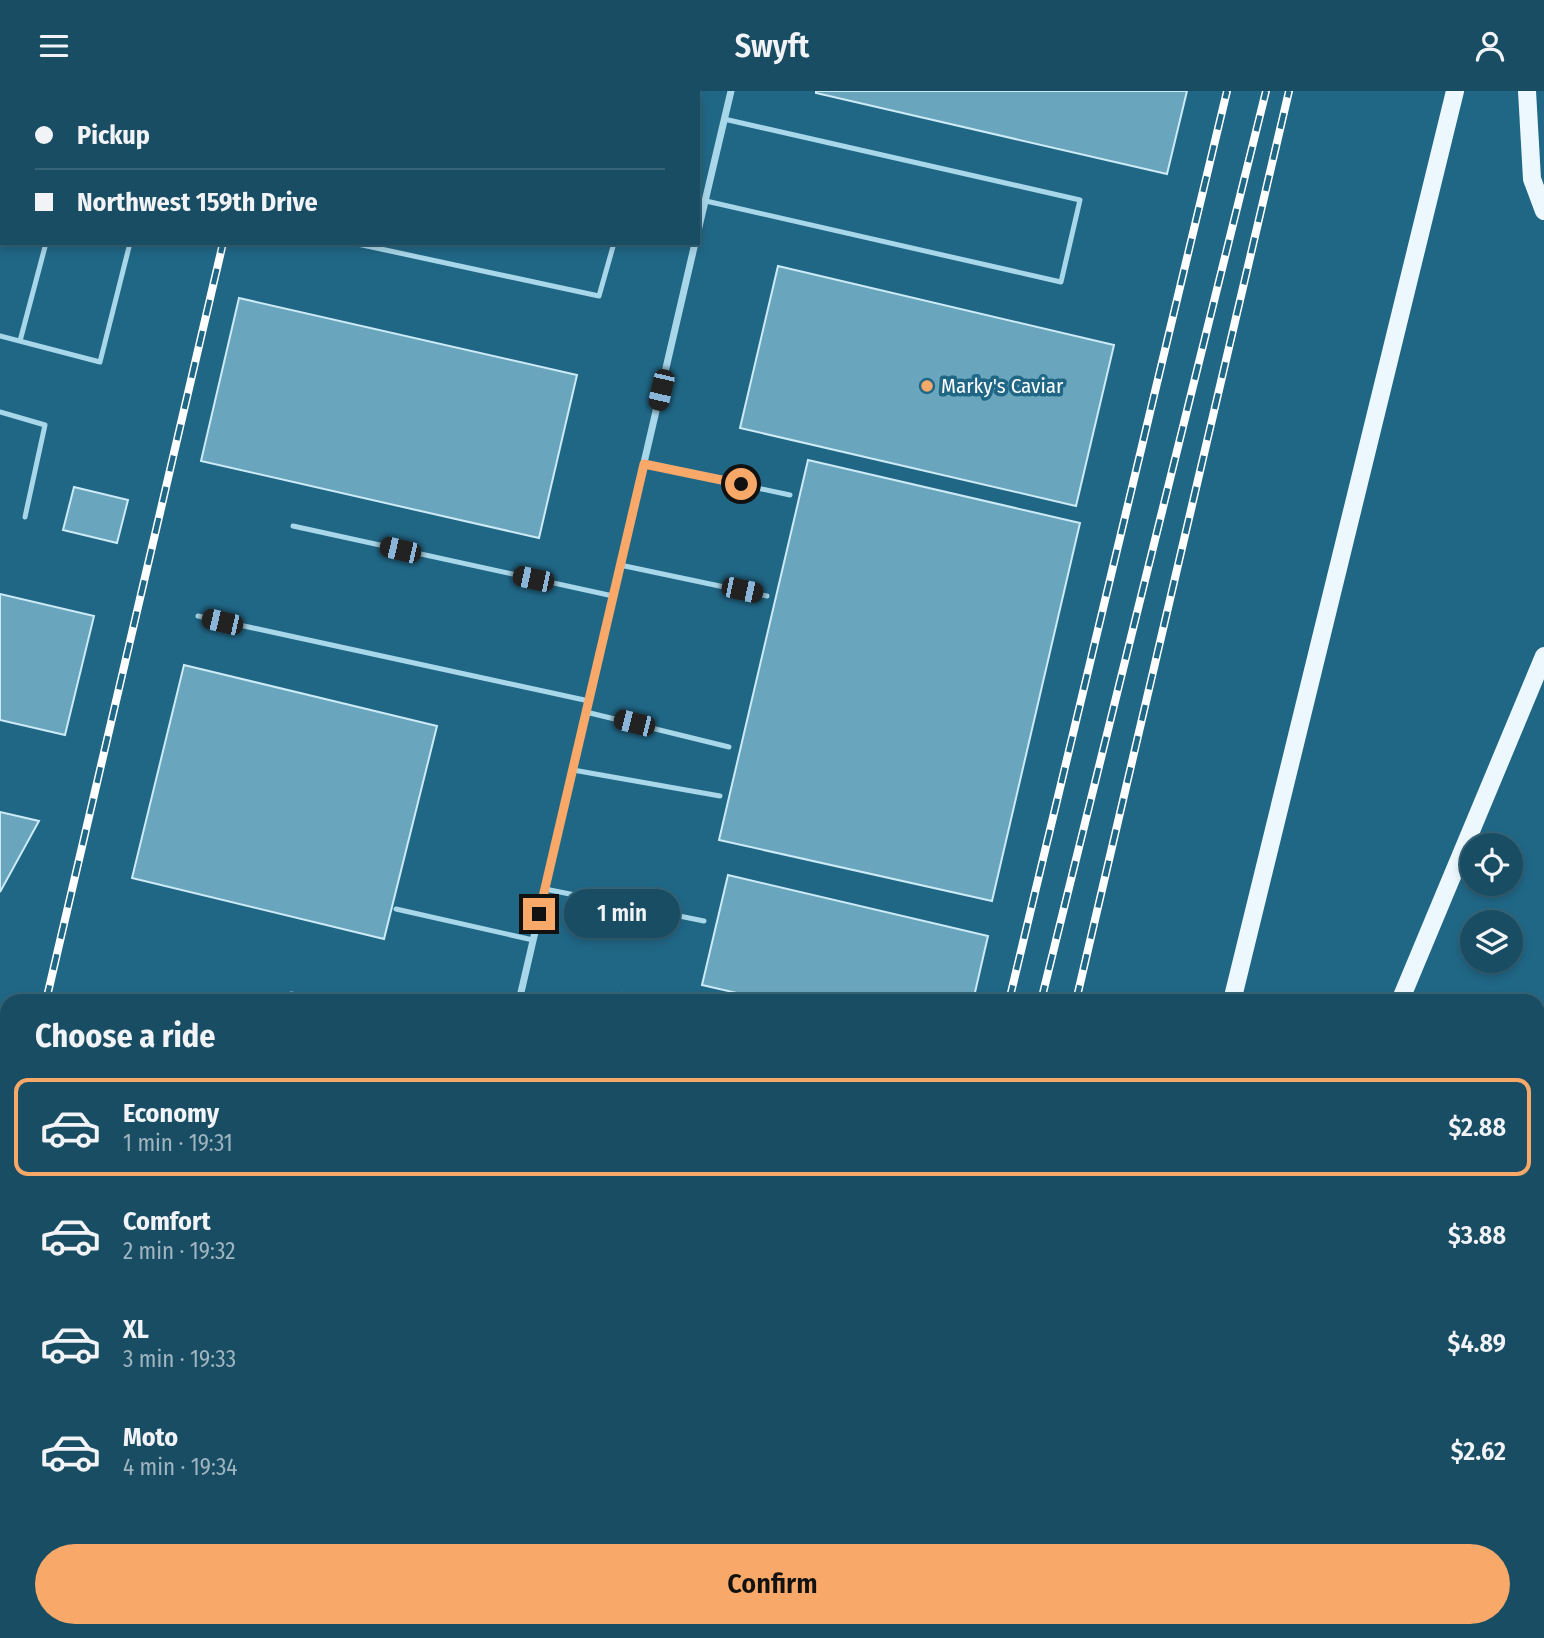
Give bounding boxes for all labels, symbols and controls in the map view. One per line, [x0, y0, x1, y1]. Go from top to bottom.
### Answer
icon: menu [35, 27, 73, 65]
text: Swyft [735, 27, 809, 65]
icon: person [1471, 27, 1509, 65]
text: Pickup [77, 120, 150, 151]
text: Northwest 159th Drive [77, 187, 318, 218]
car [647, 367, 676, 413]
place label: Marky's Caviar [941, 373, 1064, 399]
marker: Marky's Caviar [919, 378, 935, 394]
route start [725, 468, 757, 500]
car [378, 535, 423, 565]
car [511, 564, 556, 594]
car [720, 575, 765, 605]
car [200, 607, 245, 637]
car [612, 708, 657, 738]
map controls [1460, 833, 1523, 973]
button: locate [1460, 833, 1523, 896]
callout: 1 min [564, 889, 679, 939]
route end [523, 898, 555, 930]
text: 1 min [597, 899, 647, 927]
button: layers [1460, 910, 1523, 973]
text: Choose a ride [35, 1017, 216, 1055]
icon: car [39, 1096, 102, 1159]
text: Economy [123, 1098, 219, 1129]
text: $2.88 [1448, 1112, 1506, 1143]
text: 1 min · 19:31 [123, 1129, 233, 1157]
icon: car [39, 1204, 102, 1267]
text: Comfort [123, 1206, 211, 1237]
text: $3.88 [1448, 1220, 1506, 1251]
text: 2 min · 19:32 [123, 1237, 235, 1265]
icon: car [39, 1312, 102, 1375]
text: XL [123, 1314, 149, 1345]
text: $4.89 [1448, 1328, 1506, 1359]
text: 3 min · 19:33 [123, 1345, 236, 1373]
icon: car [39, 1420, 102, 1483]
text: Moto [123, 1422, 178, 1453]
text: $2.62 [1451, 1436, 1506, 1467]
text: 4 min · 19:34 [123, 1453, 237, 1481]
button: Confirm [35, 1544, 1510, 1624]

